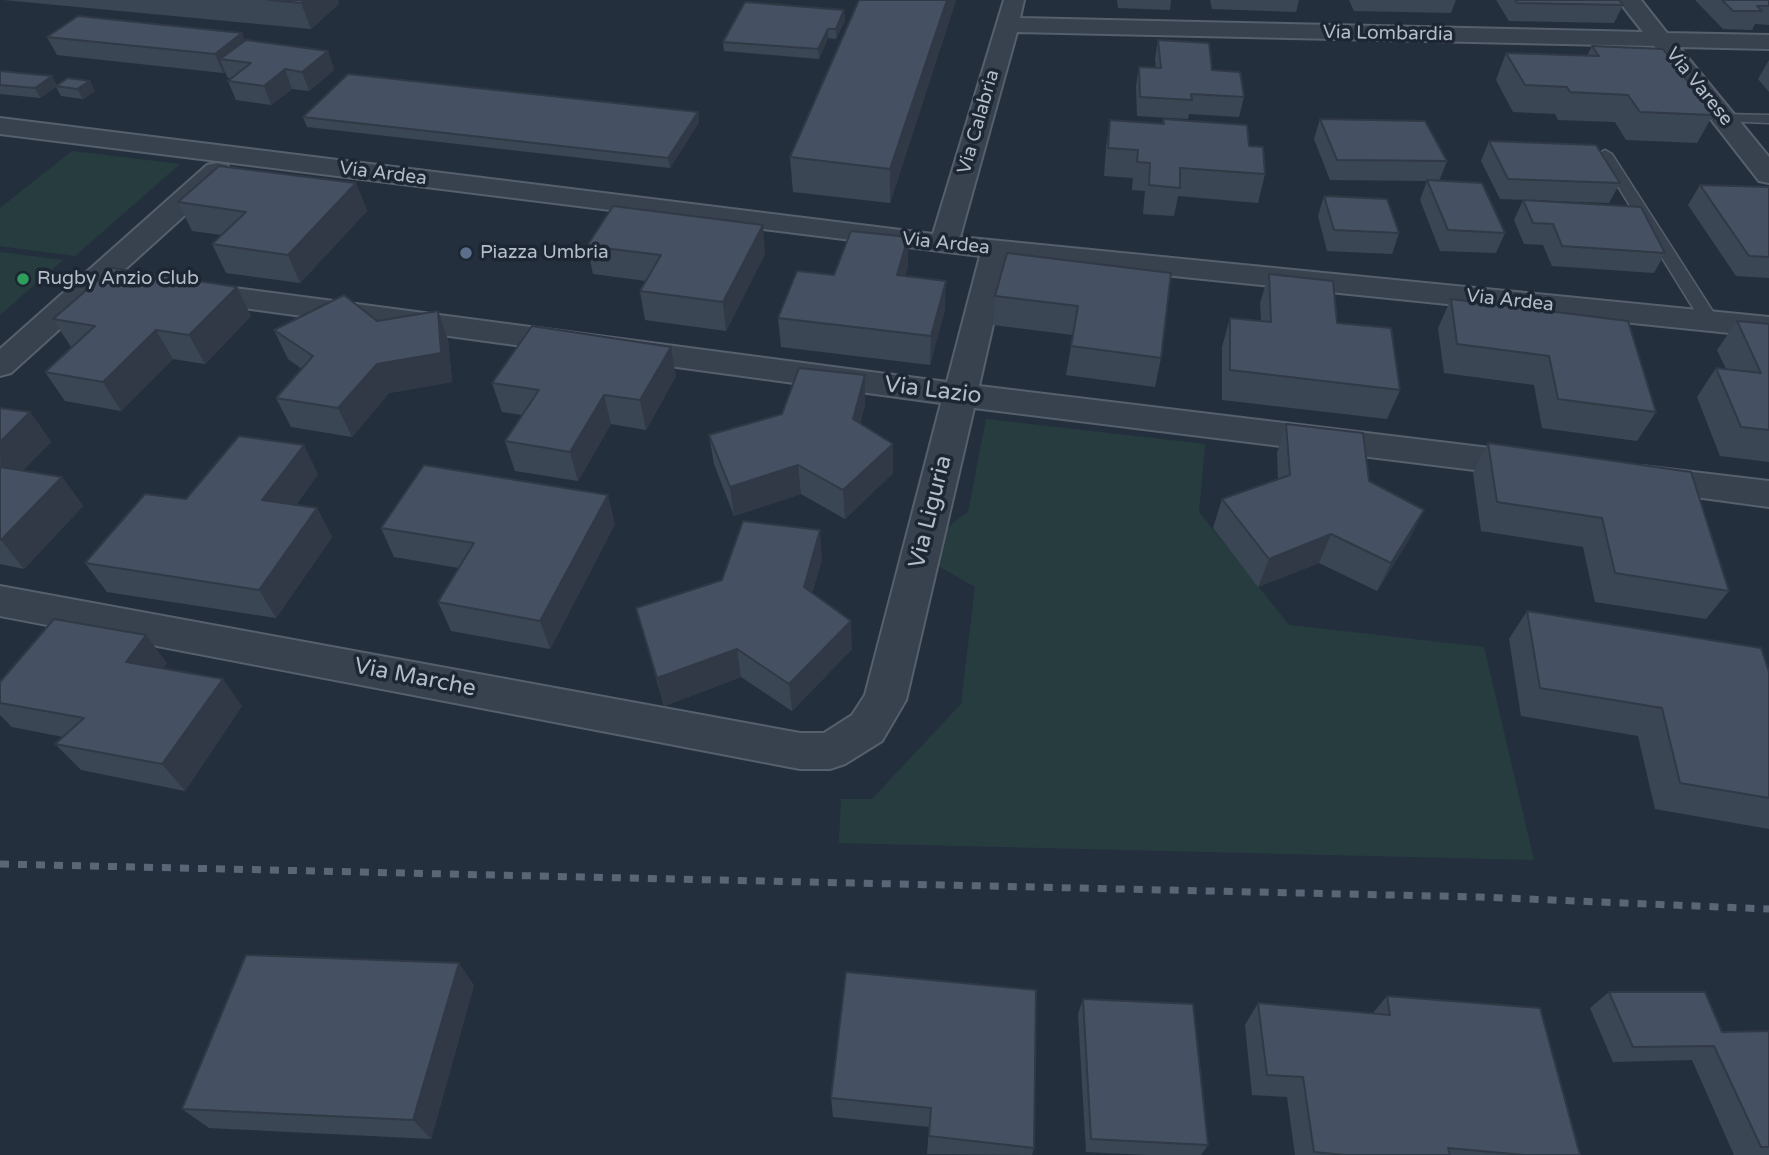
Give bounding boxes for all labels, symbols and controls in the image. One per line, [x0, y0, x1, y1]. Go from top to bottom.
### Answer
street label: Via Lombardia [1323, 21, 1453, 47]
street label: Via Varese [1661, 43, 1737, 131]
street label: Via Calabria [953, 67, 1005, 177]
street label: Via Ardea [338, 157, 428, 191]
street label: Via Ardea [901, 228, 991, 260]
place label: Piazza Umbria [480, 242, 609, 264]
marker: Piazza Umbria [458, 245, 474, 261]
place label: Rugby Anzio Club [37, 268, 199, 290]
marker: Rugby Anzio Club [15, 271, 31, 287]
street label: Via Ardea [1465, 285, 1555, 317]
street label: Via Lazio [883, 371, 983, 411]
street label: Via Liguria [904, 453, 958, 571]
street label: Via Marche [352, 653, 478, 703]

